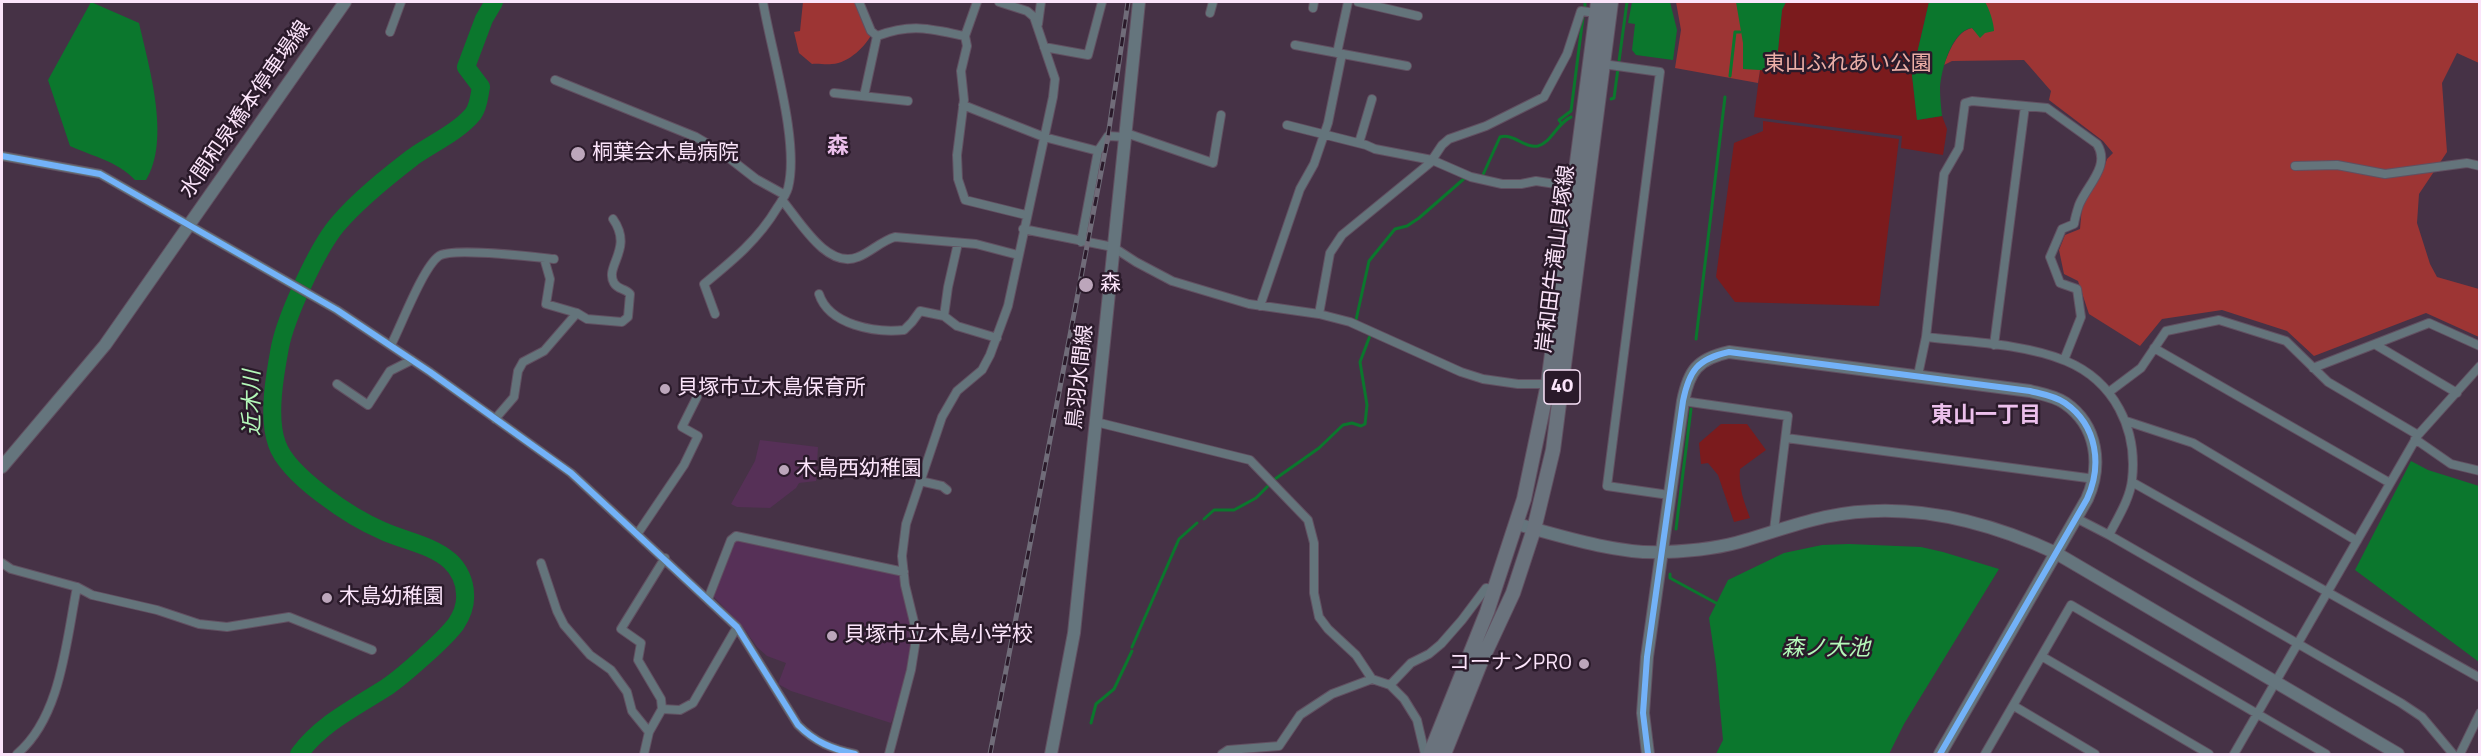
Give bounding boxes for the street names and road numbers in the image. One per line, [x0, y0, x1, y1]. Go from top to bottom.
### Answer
street label: 水間和泉橋本停車場線 [175, 17, 317, 203]
street label: 岸和田牛滝山貝塚線 [1533, 164, 1581, 354]
street label: 鳥羽水間線 [1063, 323, 1099, 431]
road number: 40 [1544, 370, 1580, 404]

